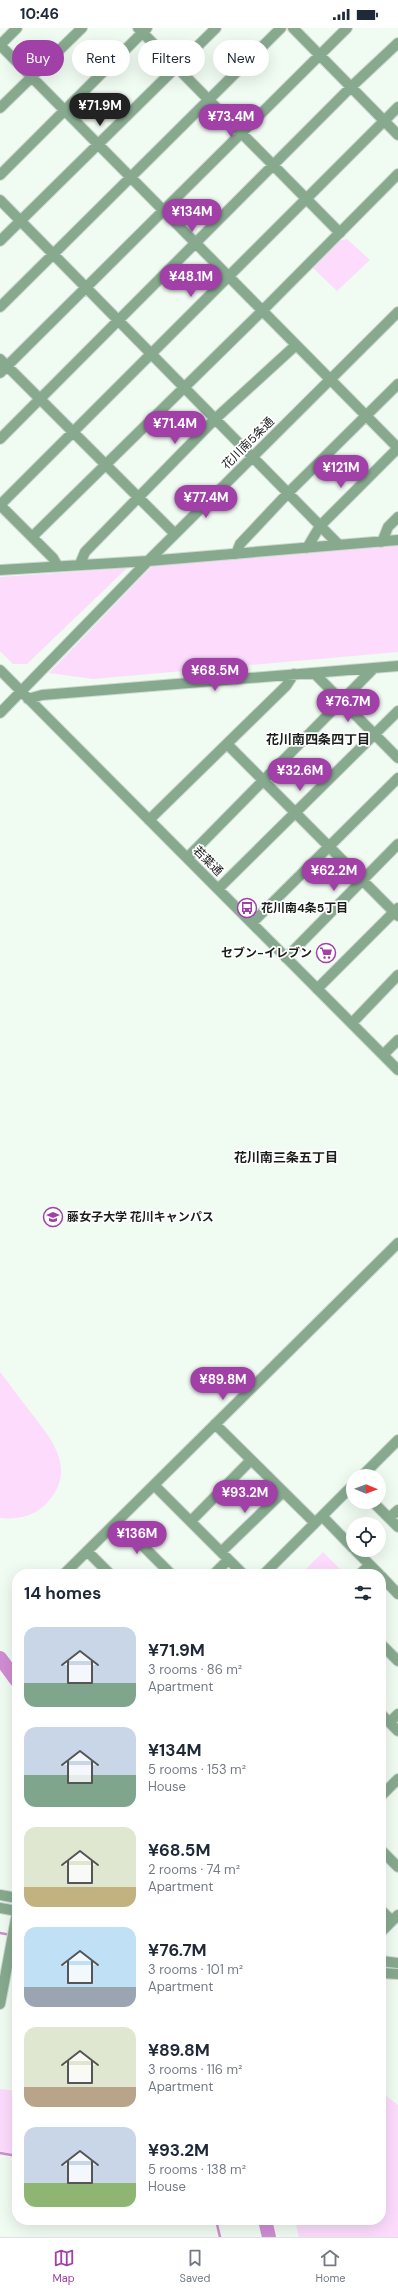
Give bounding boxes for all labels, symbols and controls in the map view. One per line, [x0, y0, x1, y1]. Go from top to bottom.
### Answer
text: 10:46 [20, 4, 59, 24]
chip: Buy [12, 40, 64, 76]
chip: Rent [72, 40, 130, 76]
chip: Filters [138, 40, 205, 76]
chip: New [213, 40, 269, 76]
pin: ¥71.9M [67, 93, 133, 127]
text: ¥71.9M [78, 97, 122, 114]
pin: ¥73.4M [198, 104, 264, 138]
text: ¥73.4M [208, 108, 254, 125]
pin: ¥134M [164, 199, 220, 233]
text: ¥134M [172, 203, 213, 220]
pin: ¥48.1M [158, 264, 224, 298]
text: ¥48.1M [169, 268, 213, 285]
pin: ¥71.4M [142, 411, 208, 445]
street label: 花川南5条通 [219, 414, 277, 472]
text: ¥71.4M [153, 415, 197, 432]
pin: ¥121M [313, 455, 369, 489]
text: ¥121M [323, 459, 359, 476]
pin: ¥77.4M [173, 485, 239, 519]
text: ¥77.4M [183, 489, 229, 506]
pin: ¥68.5M [182, 658, 248, 692]
text: ¥68.5M [191, 662, 239, 679]
pin: ¥76.7M [315, 689, 381, 723]
text: ¥76.7M [326, 693, 370, 710]
district label: 花川南四条四丁目 [266, 731, 370, 748]
pin: ¥32.6M [267, 758, 333, 792]
text: ¥32.6M [277, 762, 323, 779]
street label: 若葉通 [190, 843, 226, 879]
pin: ¥62.2M [301, 858, 367, 892]
text: ¥62.2M [311, 862, 357, 879]
bus stop icon: 花川南4条5丁目 [236, 897, 258, 919]
place label: 花川南4条5丁目 [261, 900, 348, 916]
supermarket icon: セブン-イレブン [315, 942, 337, 964]
place label: セブン-イレブン [221, 945, 312, 961]
district label: 花川南三条五丁目 [234, 1149, 338, 1166]
school or university icon: 藤女子大学 花川キャンパス [42, 1206, 64, 1228]
place label: 藤女子大学 花川キャンパス [67, 1209, 214, 1225]
pin: ¥89.8M [190, 1367, 256, 1401]
text: ¥89.8M [199, 1371, 247, 1388]
north arrow [346, 1469, 386, 1509]
map controls [346, 1469, 386, 1557]
pin: ¥93.2M [212, 1480, 278, 1514]
text: ¥93.2M [222, 1484, 268, 1501]
button: locate [346, 1517, 386, 1557]
pin: ¥136M [109, 1521, 165, 1555]
text: ¥136M [117, 1525, 157, 1542]
text: 14 homes [24, 1582, 101, 1604]
icon: filters [352, 1582, 374, 1604]
text: ¥71.9M [148, 1639, 205, 1661]
icon: home [56, 1643, 104, 1691]
text: 3 rooms · 86 m² [148, 1661, 242, 1678]
text: Apartment [148, 1678, 213, 1695]
text: ¥134M [148, 1739, 202, 1761]
icon: home [56, 1743, 104, 1791]
text: 5 rooms · 153 m² [148, 1761, 246, 1778]
text: House [148, 1778, 186, 1795]
text: ¥68.5M [148, 1839, 211, 1861]
icon: home [56, 1843, 104, 1891]
text: 2 rooms · 74 m² [148, 1861, 240, 1878]
text: Apartment [148, 1878, 213, 1895]
text: ¥76.7M [148, 1939, 207, 1961]
icon: home [56, 1943, 104, 1991]
text: 3 rooms · 101 m² [148, 1961, 243, 1978]
text: Apartment [148, 1978, 213, 1995]
text: ¥89.8M [148, 2039, 210, 2061]
icon: home [56, 2043, 104, 2091]
text: 3 rooms · 116 m² [148, 2061, 242, 2078]
text: Apartment [148, 2078, 213, 2095]
text: ¥93.2M [148, 2139, 209, 2161]
icon: home [56, 2143, 104, 2191]
text: 5 rooms · 138 m² [148, 2161, 246, 2178]
text: House [148, 2178, 186, 2195]
tab: Map [52, 2247, 75, 2285]
tab: Saved [180, 2247, 210, 2285]
tab: Home [315, 2247, 345, 2285]

